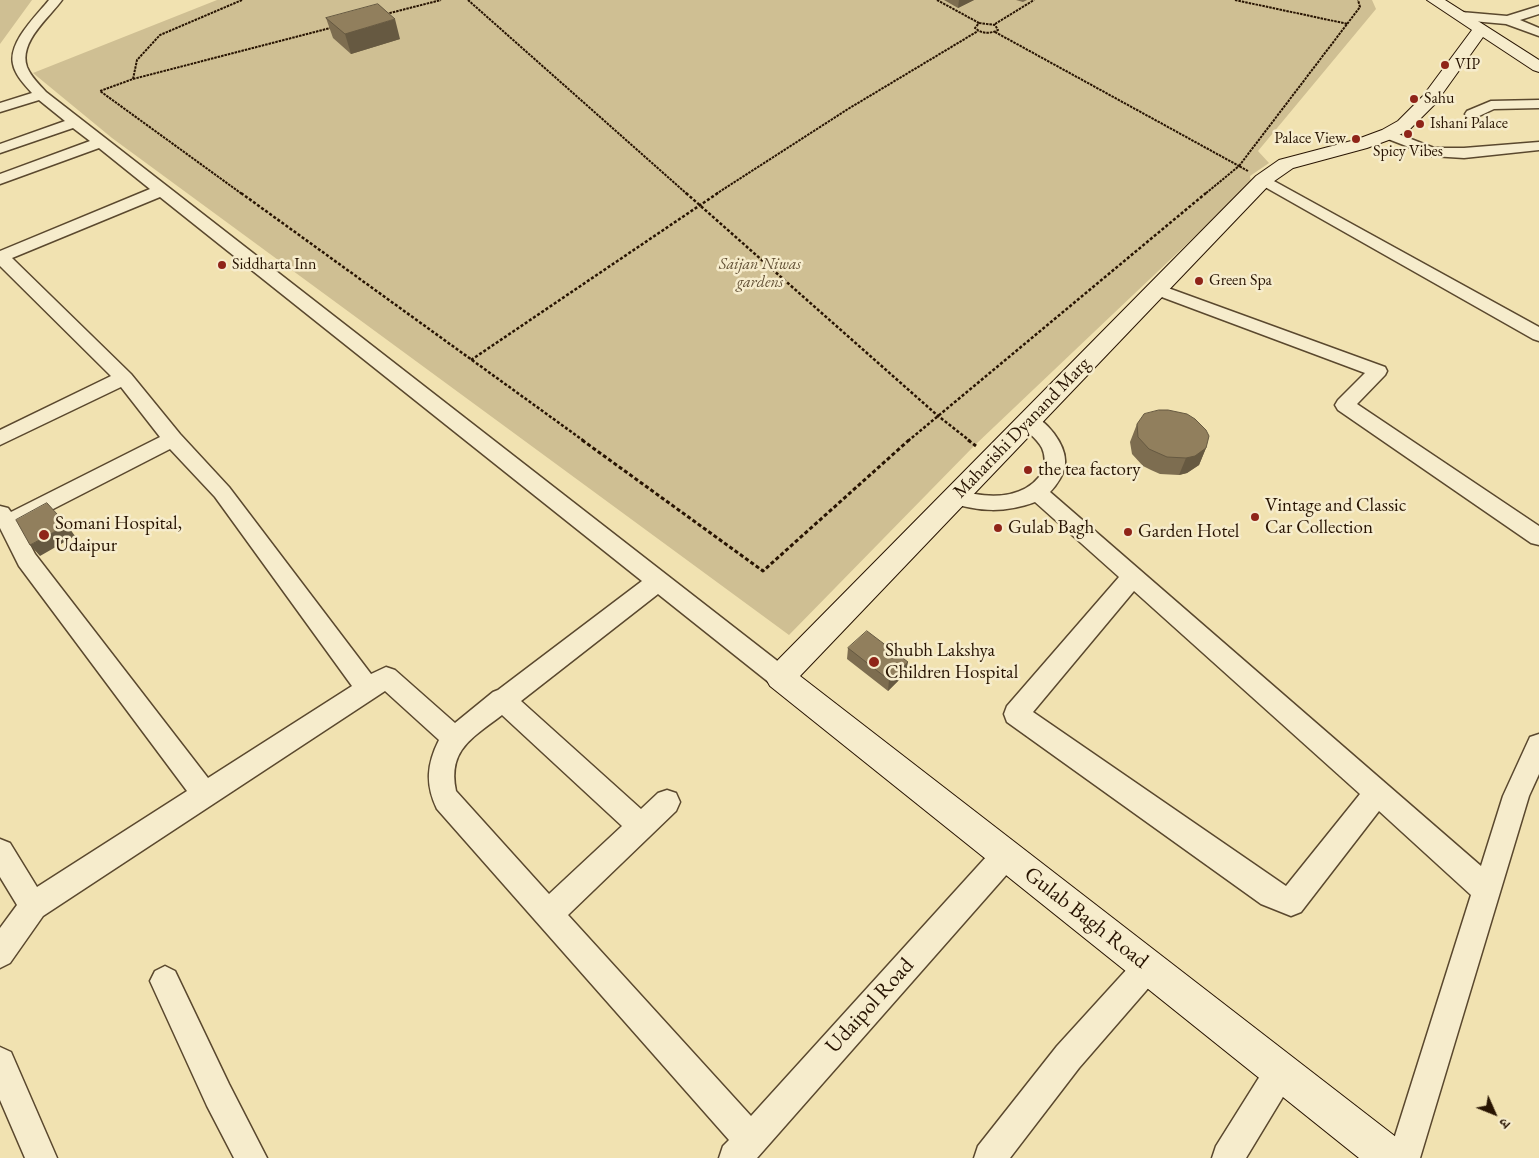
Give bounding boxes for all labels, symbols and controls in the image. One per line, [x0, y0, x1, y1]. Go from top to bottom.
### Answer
place label: VIP [1455, 55, 1480, 75]
marker: VIP [1439, 59, 1451, 71]
place label: Sahu [1424, 89, 1454, 109]
marker: Sahu [1408, 93, 1420, 105]
place label: Ishani Palace [1430, 114, 1508, 134]
marker: Ishani Palace [1414, 118, 1426, 130]
marker: Spicy Vibes [1402, 128, 1414, 140]
place label: Palace View [1274, 129, 1346, 149]
marker: Palace View [1350, 133, 1362, 145]
place label: Spicy Vibes [1373, 142, 1443, 162]
place label: Siddharta Inn [232, 255, 316, 275]
park label: Saijan Niwas gardens [719, 255, 801, 293]
marker: Siddharta Inn [216, 259, 228, 271]
place label: Green Spa [1209, 271, 1272, 291]
marker: Green Spa [1193, 275, 1205, 287]
street label: Maharishi Dyanand Marg [949, 353, 1095, 503]
place label: the tea factory [1038, 459, 1141, 481]
marker: the tea factory [1022, 464, 1034, 476]
place label: Vintage and Classic Car Collection [1265, 495, 1406, 539]
marker: Vintage and Classic Car Collection [1249, 511, 1261, 523]
place label: Somani Hospital, Udaipur [55, 513, 182, 557]
place label: Gulab Bagh [1008, 517, 1094, 539]
place label: Garden Hotel [1138, 521, 1239, 543]
marker: Gulab Bagh [992, 522, 1004, 534]
marker: Garden Hotel [1122, 526, 1134, 538]
marker: Somani Hospital, Udaipur [37, 528, 51, 542]
place label: Shubh Lakshya Children Hospital [885, 640, 1018, 684]
marker: Shubh Lakshya Children Hospital [867, 655, 881, 669]
street label: Gulab Bagh Road [1019, 861, 1153, 975]
street label: Udaipol Road [820, 953, 920, 1059]
north arrow [1469, 1088, 1519, 1138]
text: उ [1496, 1115, 1514, 1132]

